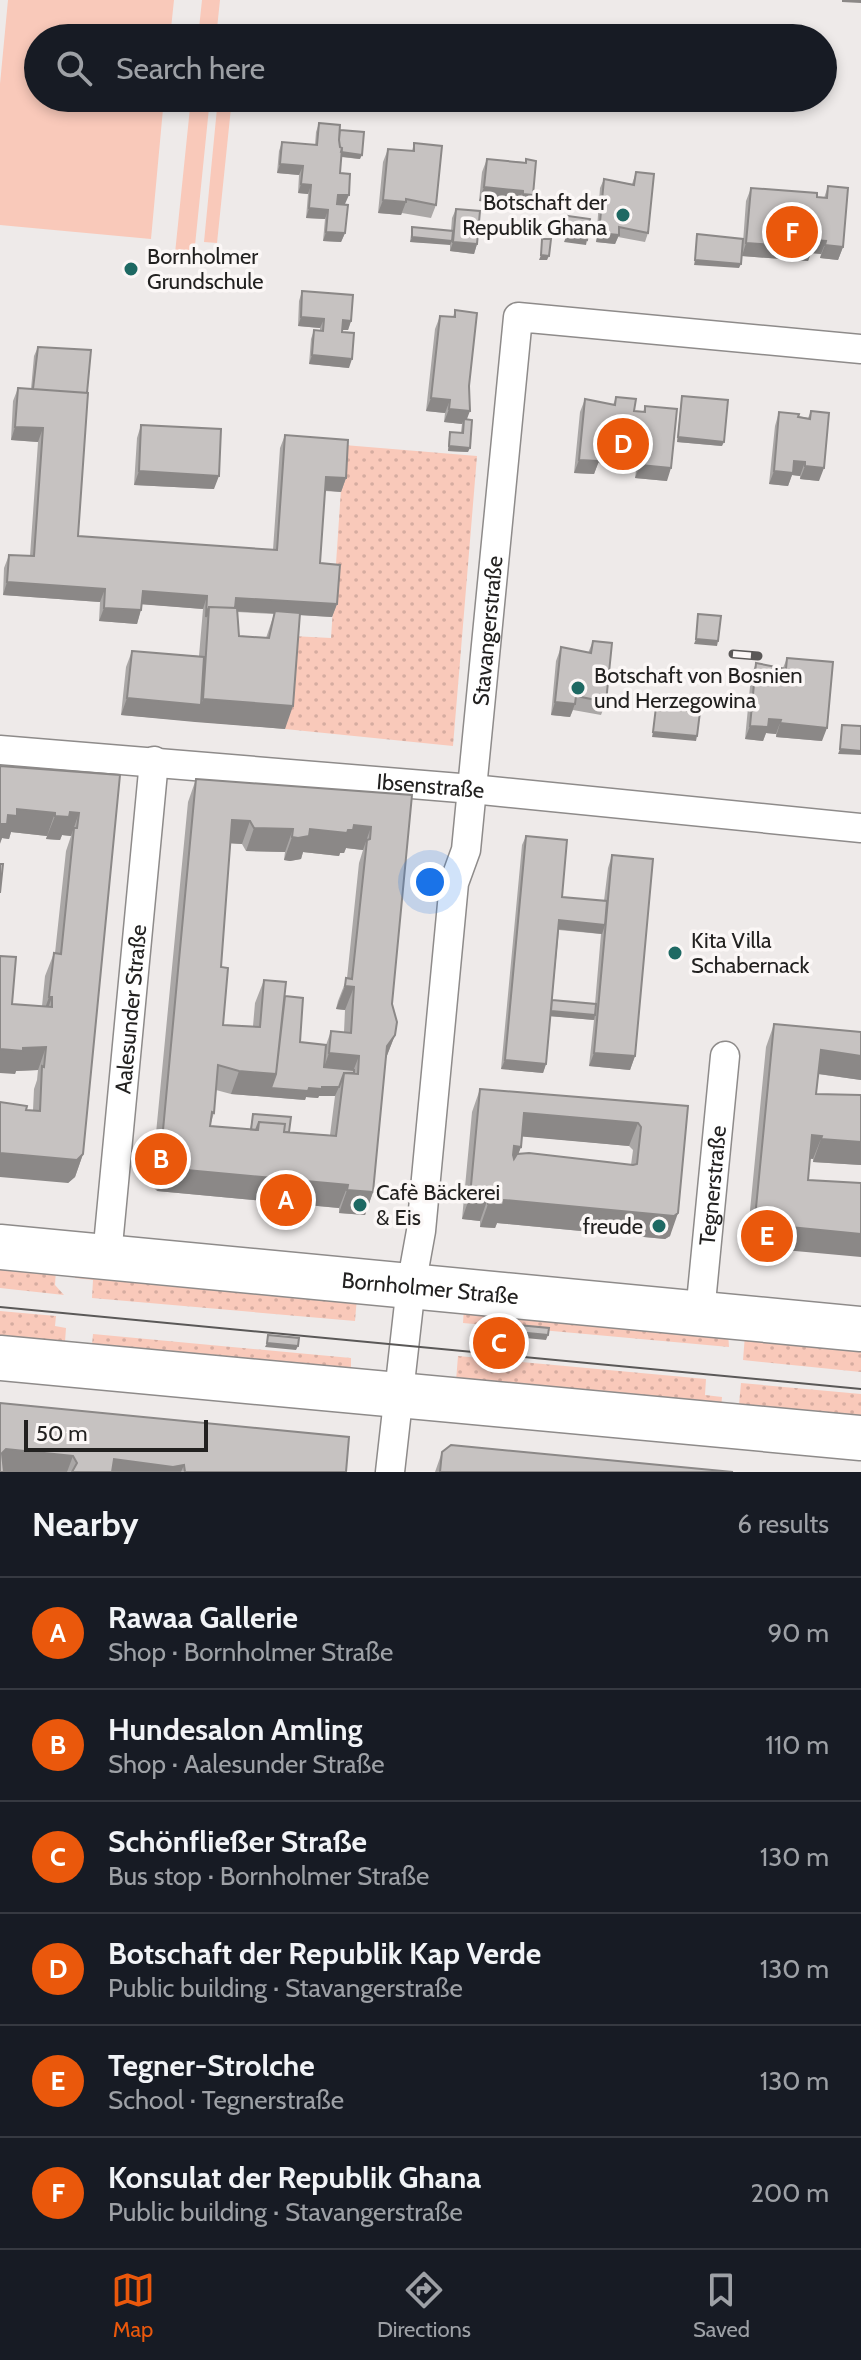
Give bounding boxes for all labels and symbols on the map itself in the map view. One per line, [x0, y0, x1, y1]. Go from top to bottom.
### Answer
place label: Botschaft der Republik Ghana [462, 189, 607, 241]
pin: F [766, 202, 818, 262]
marker: Botschaft der Republik Ghana [614, 206, 632, 224]
place label: Bornholmer Grundschule [147, 243, 264, 295]
marker: Bornholmer Grundschule [122, 260, 140, 278]
pin: D [597, 414, 649, 474]
street label: Stavangerstraße [467, 555, 508, 707]
place label: Botschaft von Bosnien und Herzegowina [594, 662, 802, 714]
marker: Botschaft von Bosnien und Herzegowina [569, 679, 587, 697]
street label: Ibsenstraße [376, 768, 486, 804]
your location [410, 862, 450, 902]
street label: Aalesunder Straße [109, 923, 152, 1095]
place label: Kita Villa Schabernack [691, 927, 810, 979]
marker: Kita Villa Schabernack [666, 944, 684, 962]
street label: Tegnerstraße [693, 1124, 732, 1247]
pin: B [135, 1129, 187, 1189]
pin: A [260, 1170, 312, 1230]
place label: Cafè Bäckerei & Eis [376, 1179, 500, 1231]
marker: Cafè Bäckerei & Eis [351, 1196, 369, 1214]
pin: E [741, 1206, 793, 1266]
place label: freude [583, 1213, 643, 1240]
marker: freude [650, 1217, 668, 1235]
street label: Bornholmer Straße [340, 1266, 520, 1310]
pin: C [473, 1313, 525, 1373]
scale bar [24, 1416, 208, 1452]

